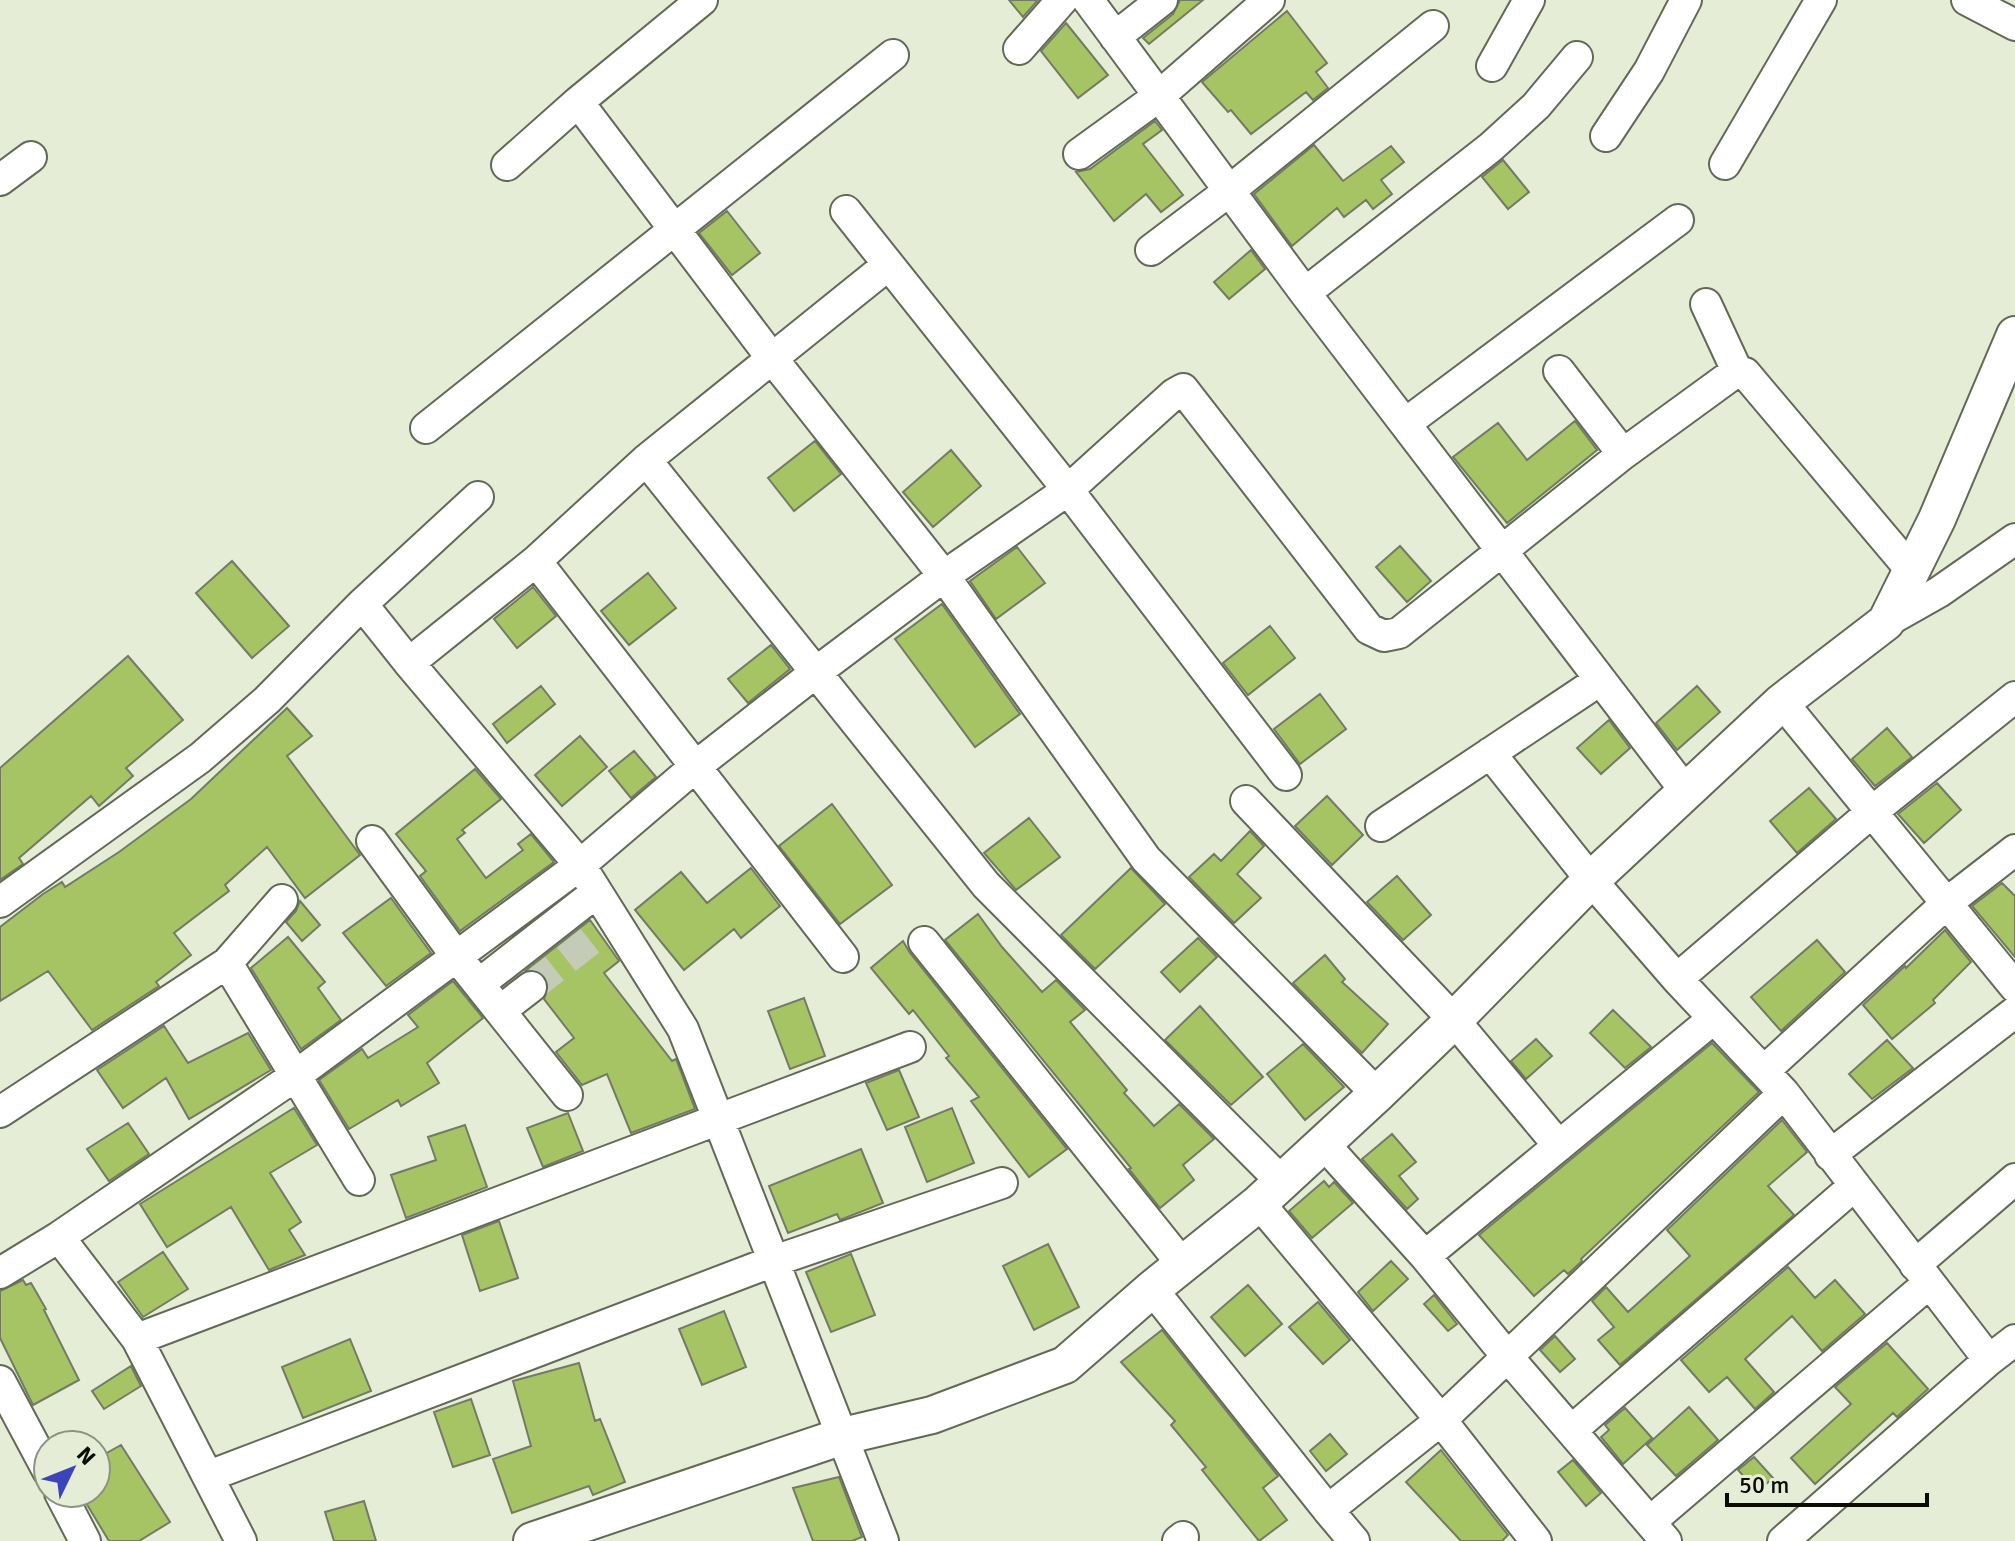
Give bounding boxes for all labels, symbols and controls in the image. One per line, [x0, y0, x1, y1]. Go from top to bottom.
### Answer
north arrow [32, 1429, 112, 1509]
text: N [71, 1441, 101, 1471]
scale bar [1727, 1457, 1927, 1507]
text: 50 m [1739, 1470, 1789, 1500]

